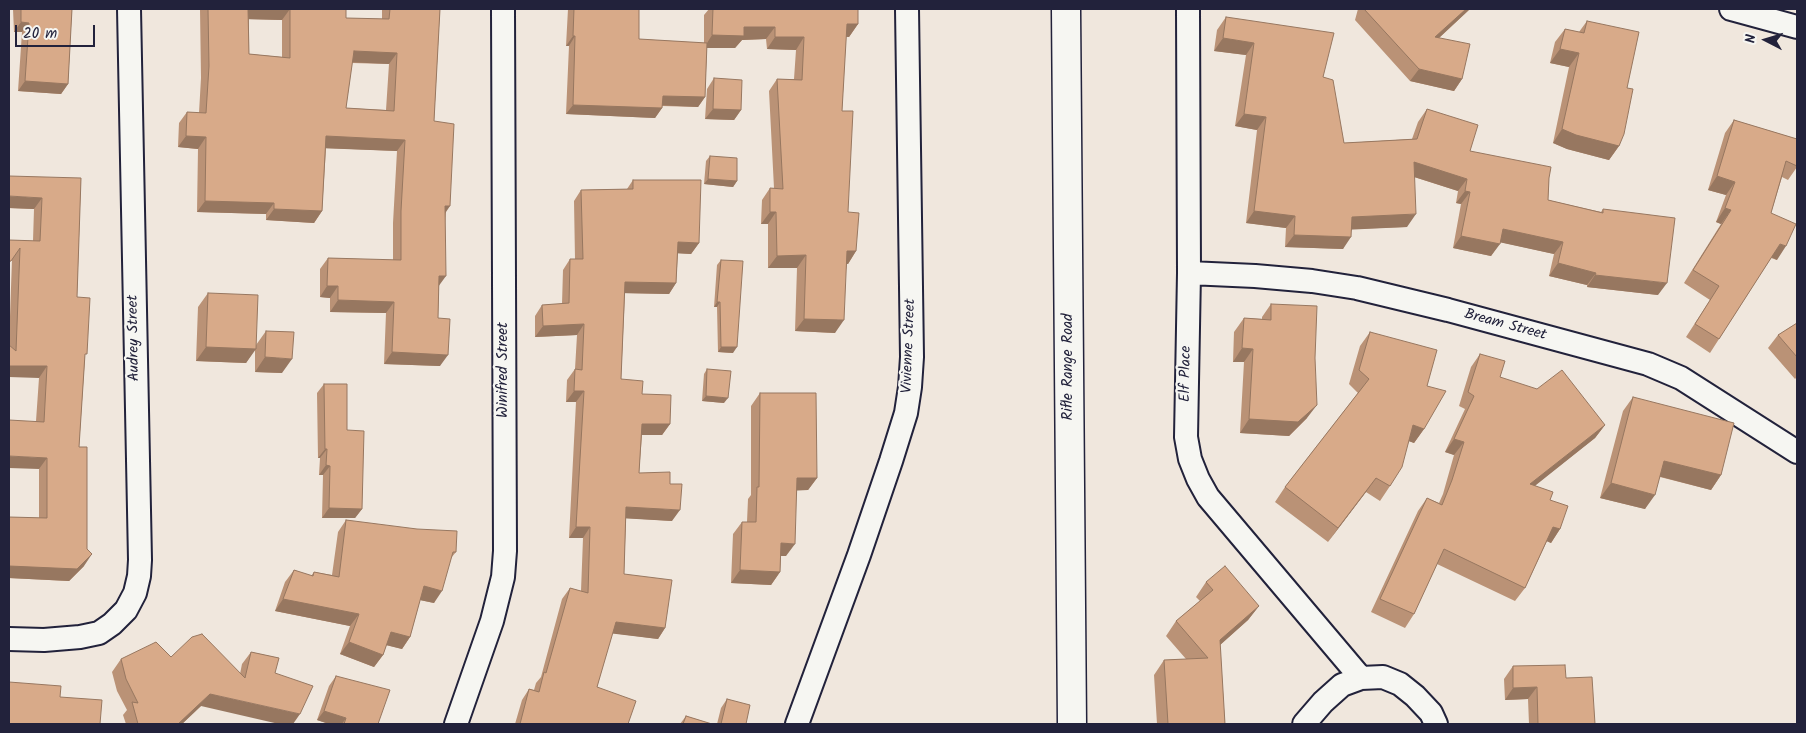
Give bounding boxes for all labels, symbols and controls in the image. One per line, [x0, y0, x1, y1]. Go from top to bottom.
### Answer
scale bar [18, 15, 98, 47]
north arrow [1741, 15, 1791, 65]
text: 20 m [23, 22, 57, 46]
text: N [1740, 33, 1762, 44]
street label: Audrey Street [125, 295, 145, 381]
street label: Vivienne Street [899, 298, 921, 394]
street label: Bream Street [1462, 306, 1548, 346]
street label: Rifle Range Road [1060, 314, 1078, 420]
street label: Winifred Street [495, 322, 513, 418]
street label: Elf Place [1178, 346, 1196, 402]

